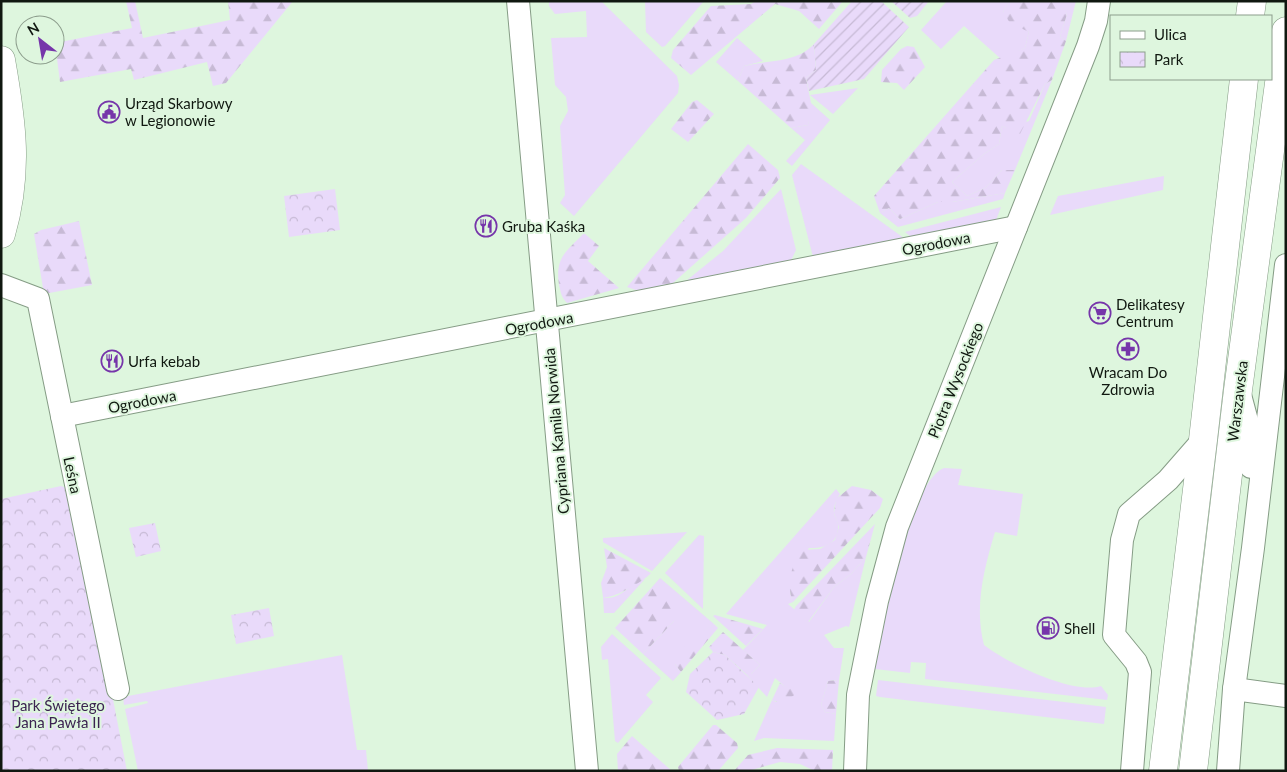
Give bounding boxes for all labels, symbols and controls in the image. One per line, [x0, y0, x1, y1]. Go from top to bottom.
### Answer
north arrow [15, 15, 65, 65]
legend [1110, 15, 1272, 80]
text: N [24, 18, 42, 38]
text: Ulica [1154, 25, 1187, 43]
text: Park [1154, 50, 1184, 68]
place label: Urząd Skarbowy w Legionowie [125, 94, 233, 129]
public building icon: Urząd Skarbowy w Legionowie [97, 100, 121, 124]
restaurant icon: Gruba Kaśka [474, 214, 498, 238]
place label: Gruba Kaśka [502, 217, 585, 235]
street label: Ogrodowa [900, 228, 972, 258]
place label: Delikatesy Centrum [1116, 295, 1185, 330]
supermarket icon: Delikatesy Centrum [1088, 301, 1112, 325]
street label: Ogrodowa [503, 308, 575, 338]
street label: Piotra Wysockiego [924, 320, 986, 440]
pharmacy icon: Wracam Do Zdrowia [1116, 337, 1140, 361]
street label: Cypriana Kamila Norwida [540, 347, 572, 515]
restaurant icon: Urfa kebab [100, 349, 124, 373]
place label: Urfa kebab [128, 352, 200, 370]
street label: Warszawska [1223, 359, 1251, 443]
place label: Wracam Do Zdrowia [1089, 363, 1167, 398]
street label: Ogrodowa [106, 386, 178, 416]
street label: Leśna [60, 455, 86, 495]
fuel station icon: Shell [1036, 616, 1060, 640]
place label: Shell [1064, 619, 1095, 637]
park label: Park Świętego Jana Pawła II [11, 696, 105, 731]

